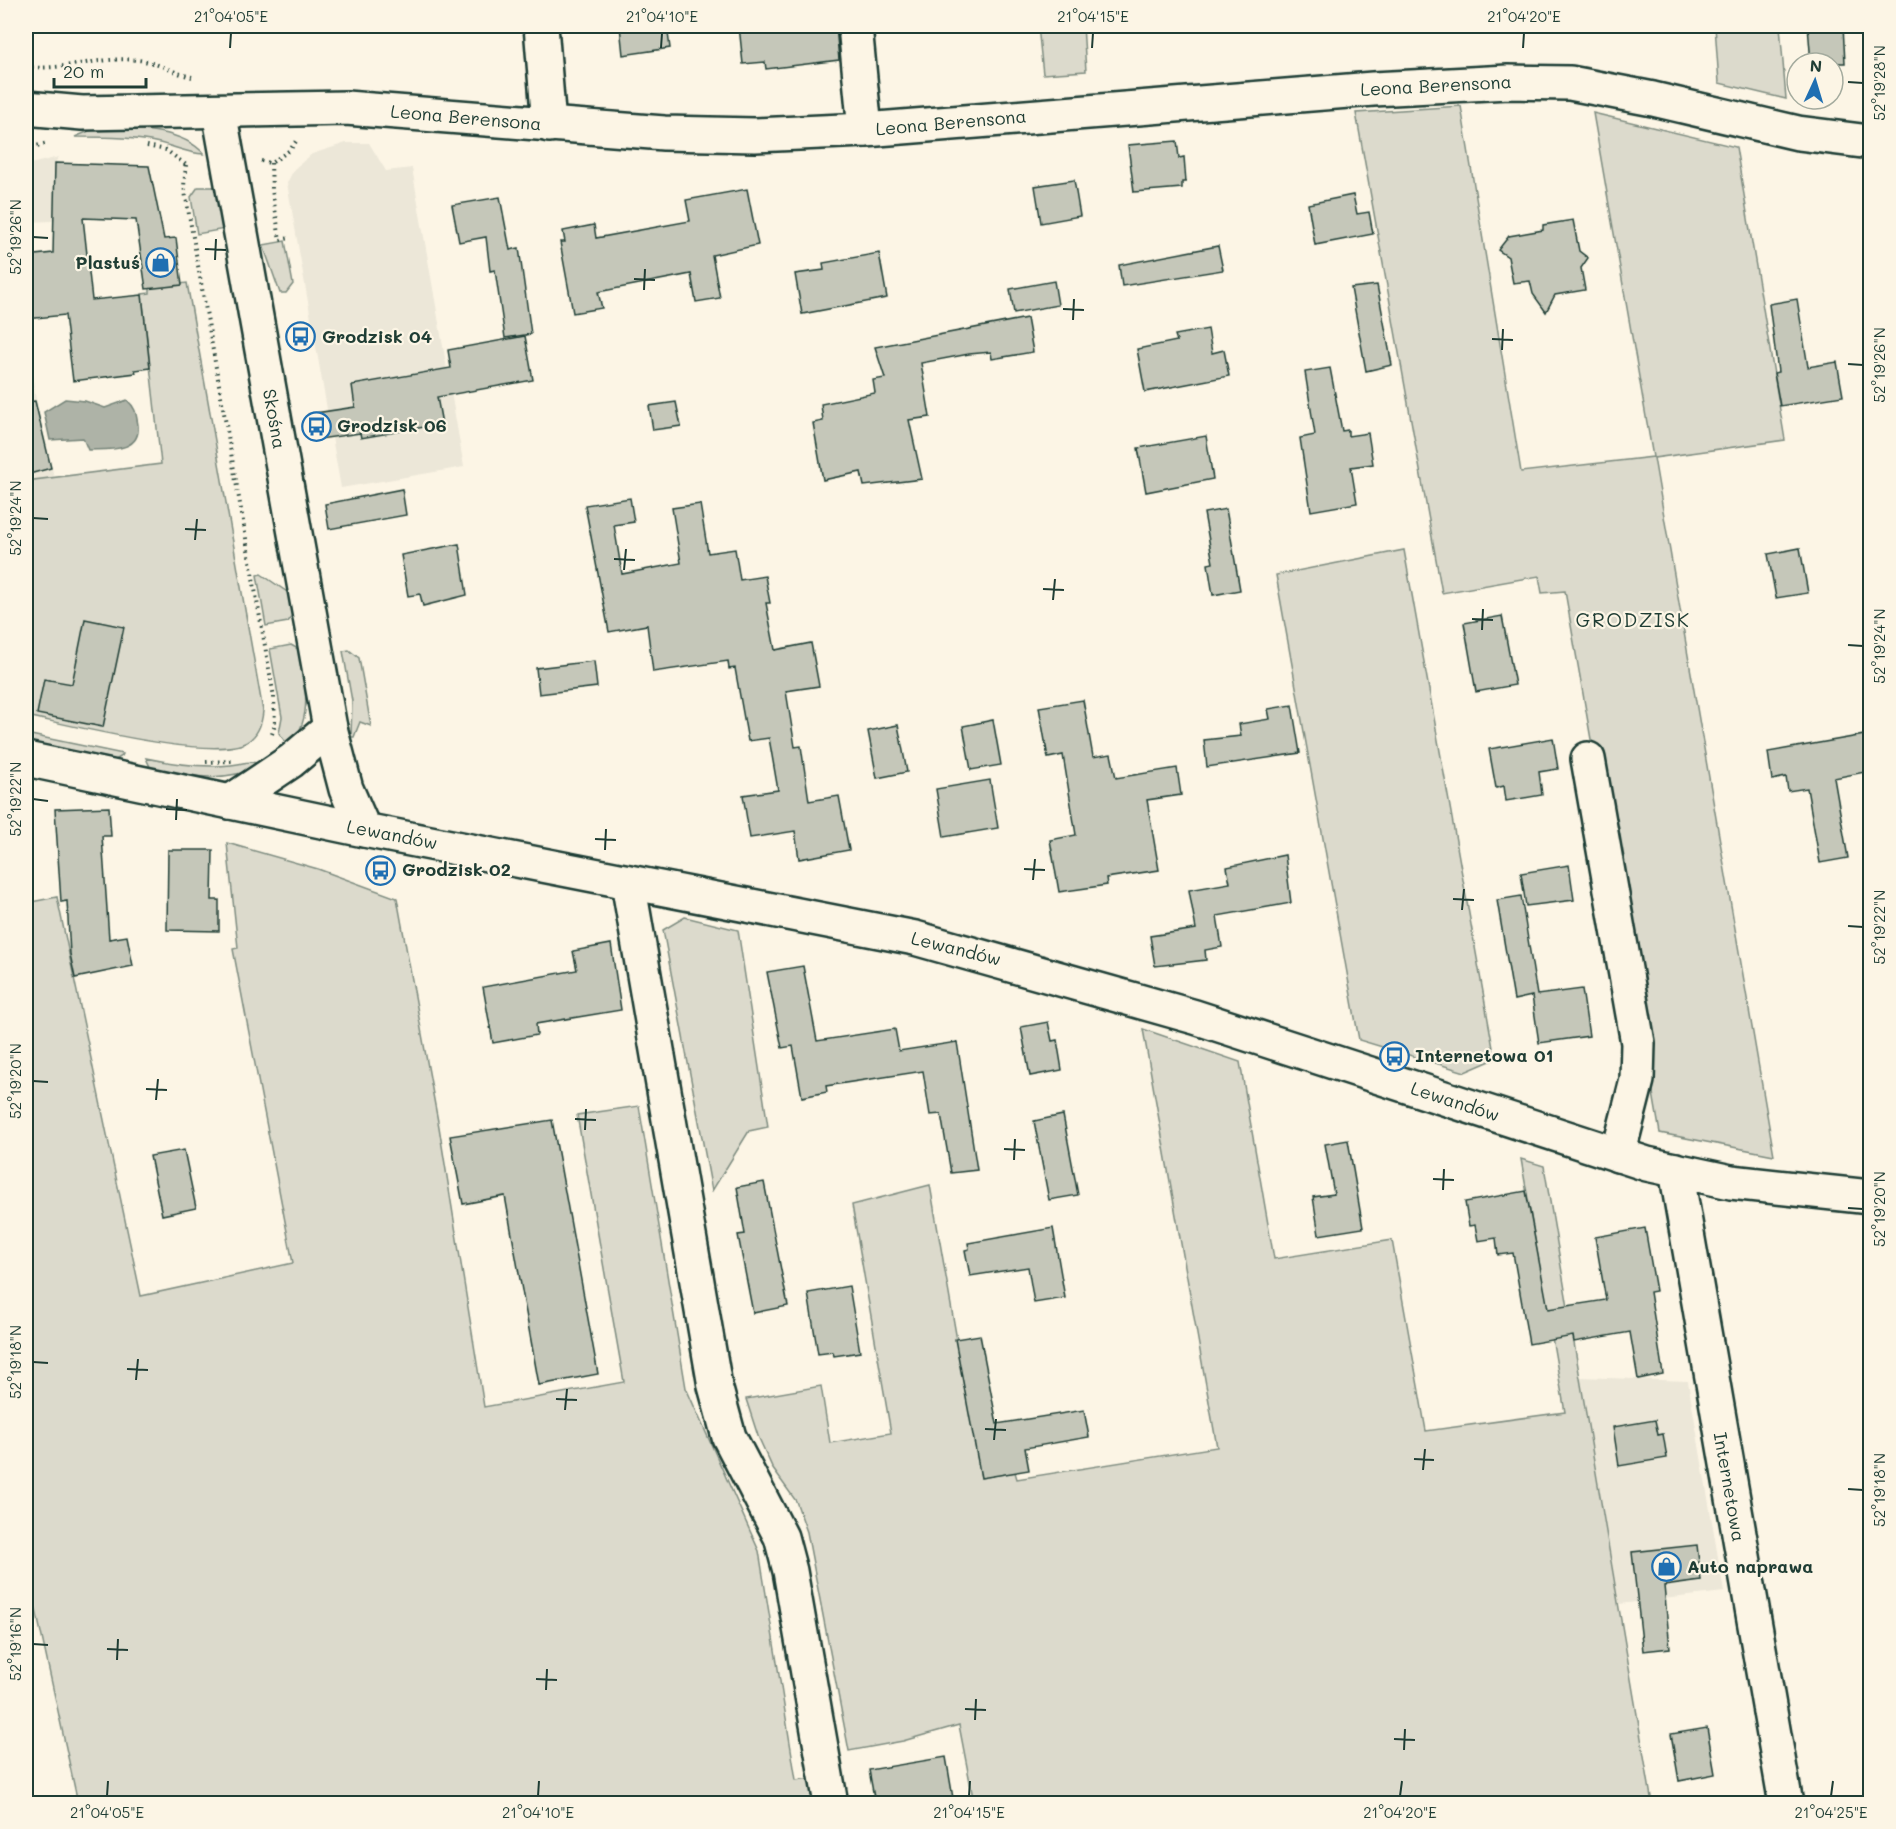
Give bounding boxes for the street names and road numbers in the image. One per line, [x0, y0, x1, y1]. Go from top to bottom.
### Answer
street label: Leona Berensona [1360, 69, 1512, 101]
street label: Leona Berensona [390, 98, 543, 136]
street label: Leona Berensona [874, 103, 1027, 141]
street label: Skośna [258, 387, 292, 451]
street label: Lewandów [345, 813, 440, 855]
street label: Lewandów [909, 925, 1004, 971]
street label: Lewandów [1408, 1075, 1503, 1127]
street label: Internetowa [1709, 1430, 1751, 1543]

